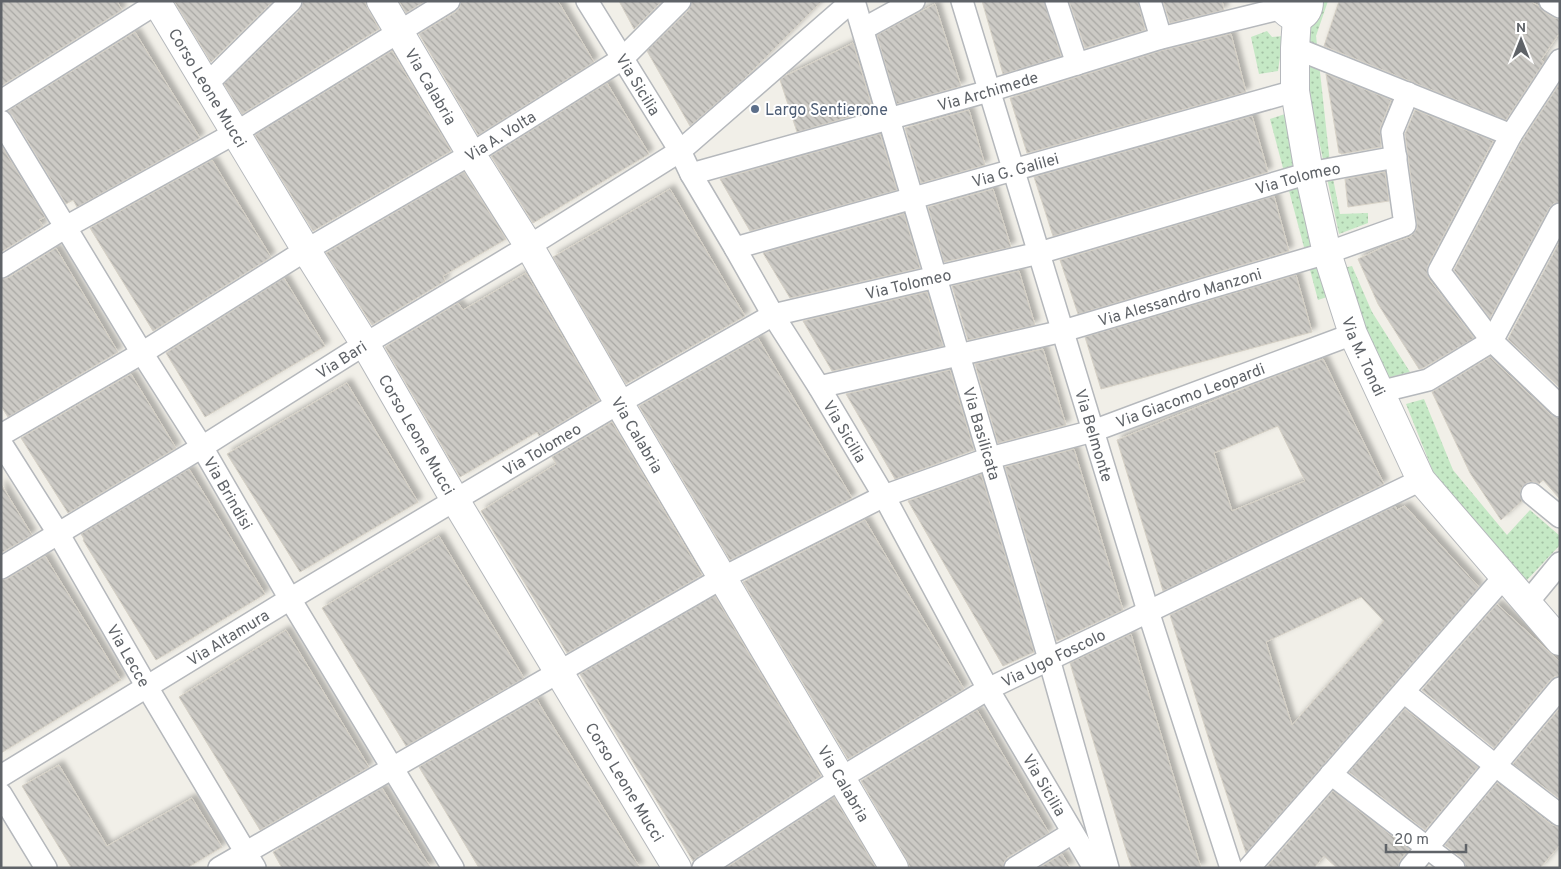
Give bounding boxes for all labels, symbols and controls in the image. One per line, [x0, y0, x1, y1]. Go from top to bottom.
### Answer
north arrow [1496, 15, 1546, 65]
text: N [1516, 20, 1526, 37]
street label: Corso Leone Mucci [163, 25, 250, 152]
street label: Via Calabria [399, 45, 460, 129]
street label: Via Sicilia [610, 51, 664, 120]
street label: Via Archimede [935, 68, 1041, 117]
place label: Largo Sentierone [765, 101, 888, 121]
marker: Largo Sentierone [749, 103, 761, 115]
street label: Via A. Volta [462, 108, 540, 167]
street label: Via G. Galilei [970, 150, 1062, 193]
street label: Via Tolomeo [1253, 159, 1343, 200]
street label: Via Alessandro Manzoni [1096, 265, 1264, 332]
street label: Via Tolomeo [864, 266, 954, 305]
street label: Via M. Tondi [1336, 314, 1389, 400]
street label: Via Bari [313, 337, 371, 384]
street label: Via Giacomo Leopardi [1114, 360, 1268, 434]
street label: Corso Leone Mucci [373, 372, 458, 499]
street label: Via Basilicata [957, 385, 1003, 483]
street label: Via Belmonte [1069, 387, 1116, 485]
street label: Via Calabria [606, 394, 666, 478]
street label: Via Sicilia [817, 397, 870, 467]
street label: Via Tolomeo [500, 420, 586, 481]
street label: Via Brindisi [198, 454, 256, 534]
street label: Via Altamura [184, 606, 274, 672]
street label: Via Lecce [101, 621, 153, 692]
street label: Via Ugo Foscolo [999, 626, 1110, 693]
street label: Corso Leone Mucci [580, 720, 667, 846]
street label: Via Calabria [812, 742, 873, 826]
street label: Via Sicilia [1017, 751, 1069, 821]
scale bar [1386, 822, 1466, 854]
text: 20 m [1394, 831, 1429, 850]

